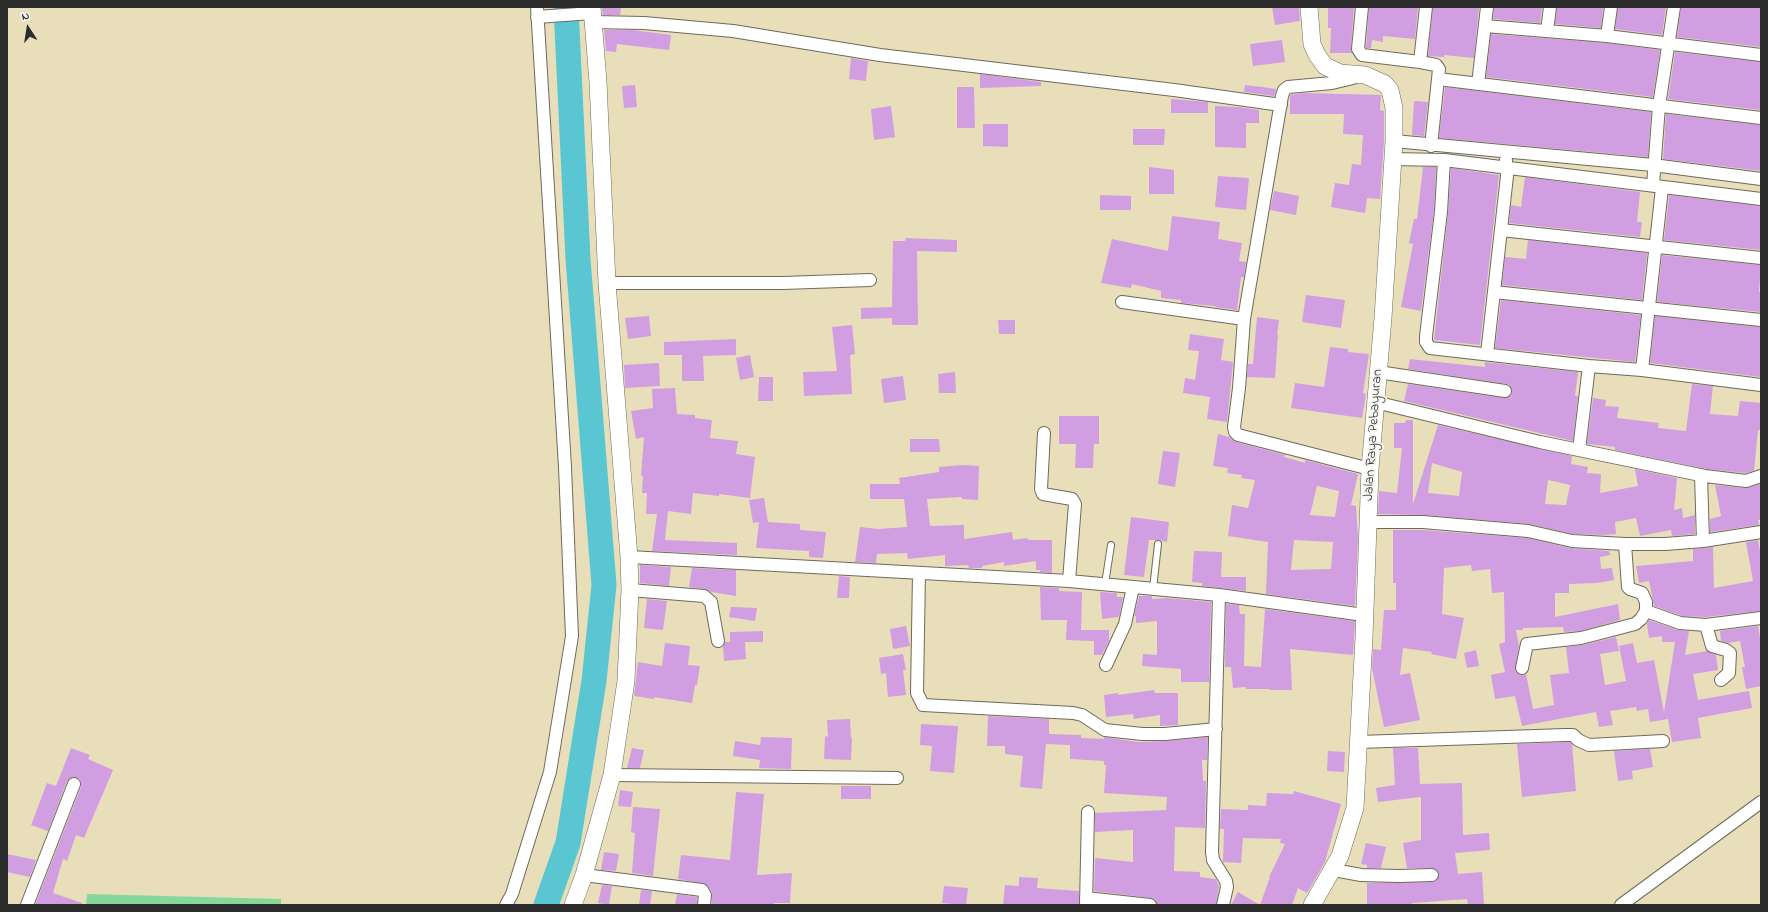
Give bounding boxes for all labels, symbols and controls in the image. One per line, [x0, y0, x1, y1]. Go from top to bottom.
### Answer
north arrow [8, 8, 48, 48]
text: N [20, 8, 31, 25]
street label: Jalan Raya Pebayuran [1361, 369, 1387, 501]

